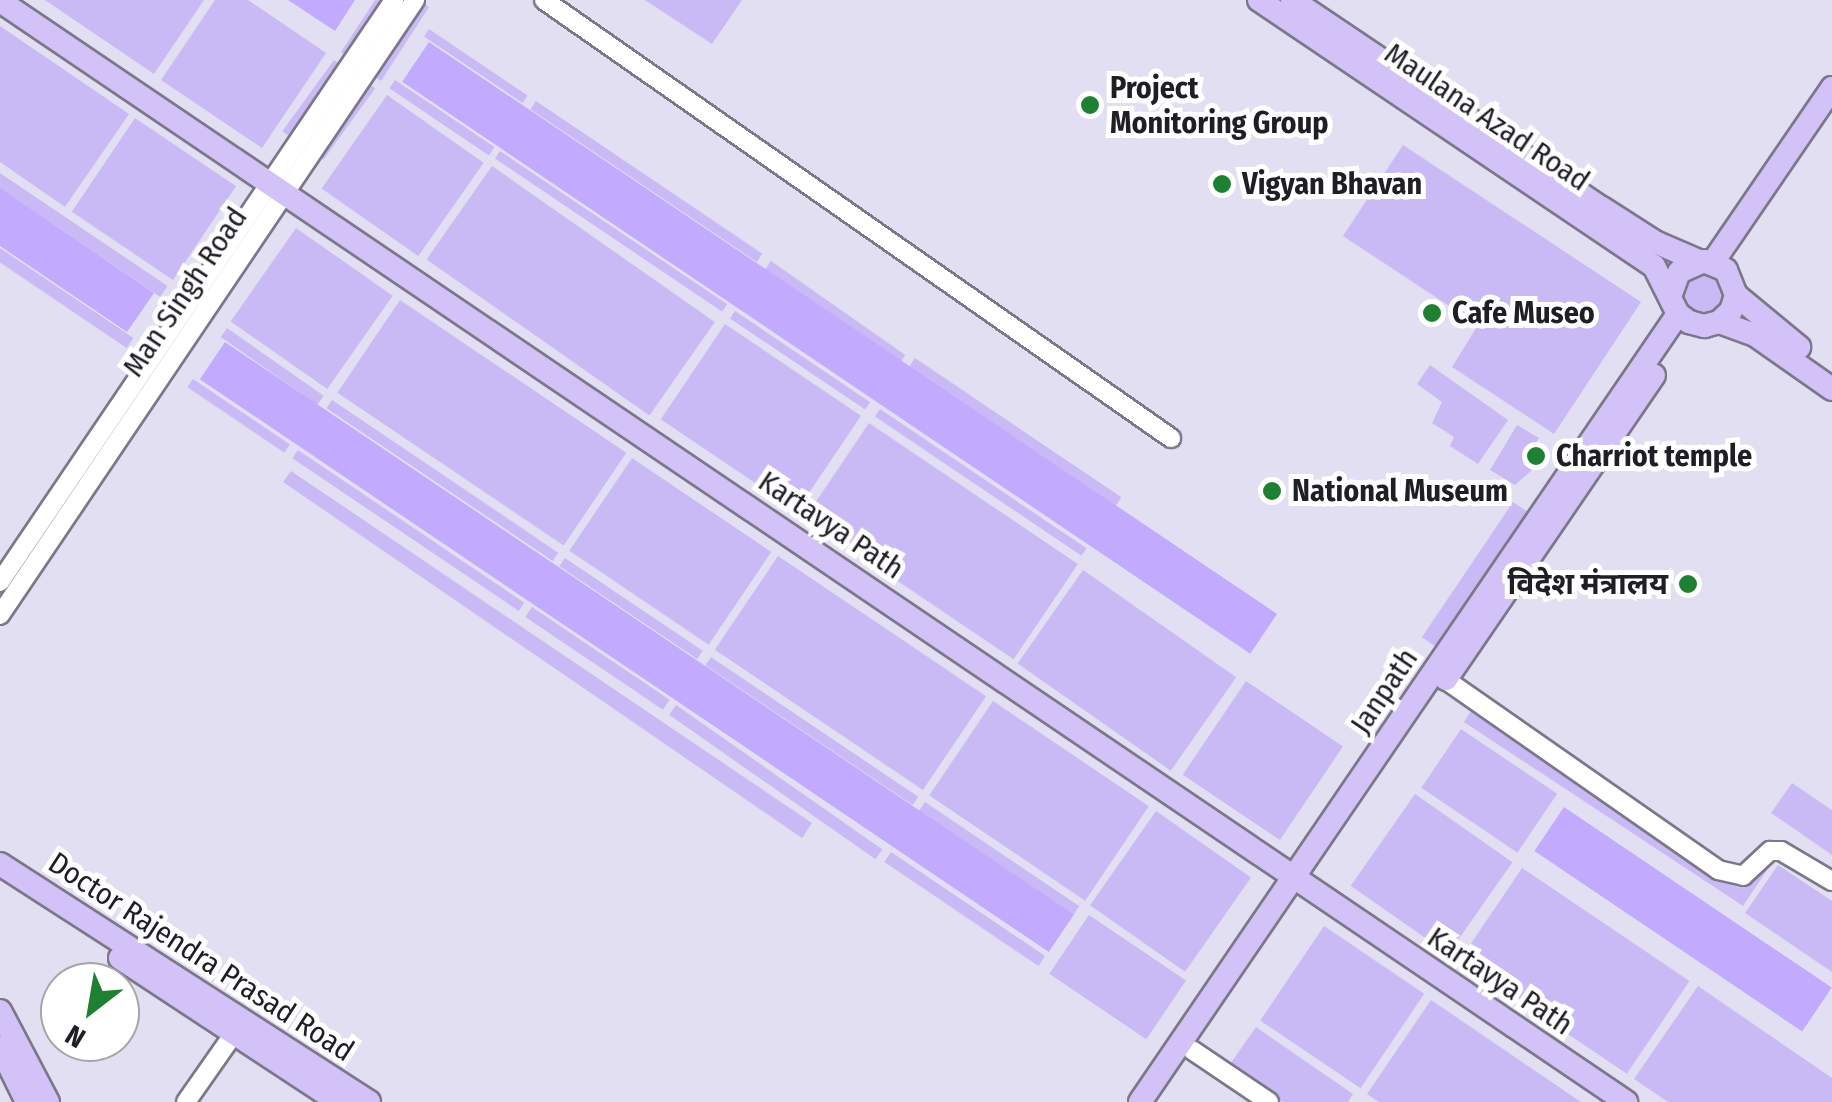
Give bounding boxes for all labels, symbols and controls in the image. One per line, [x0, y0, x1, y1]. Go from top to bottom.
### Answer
street label: Maulana Azad Road [1378, 35, 1596, 199]
place label: Project Monitoring Group [1110, 70, 1328, 140]
marker: Project Monitoring Group [1079, 94, 1101, 116]
place label: Vigyan Bhavan [1242, 166, 1422, 202]
marker: Vigyan Bhavan [1211, 173, 1233, 195]
street label: Man Singh Road [115, 201, 255, 383]
place label: Cafe Museo [1452, 295, 1595, 331]
marker: Cafe Museo [1421, 302, 1443, 324]
place label: Charriot temple [1556, 438, 1752, 474]
marker: Charriot temple [1525, 445, 1547, 467]
street label: Kartavya Path [752, 463, 910, 587]
place label: National Museum [1292, 473, 1508, 509]
marker: National Museum [1261, 480, 1283, 502]
place label: विदेश मंत्रालय [1508, 566, 1668, 602]
marker: विदेश मंत्रालय [1677, 573, 1699, 595]
street label: Janpath [1343, 642, 1425, 740]
street label: Doctor Rajendra Prasad Road [42, 845, 360, 1069]
street label: Kartavya Path [1421, 919, 1579, 1043]
north arrow [40, 962, 140, 1062]
text: N [60, 1018, 91, 1055]

